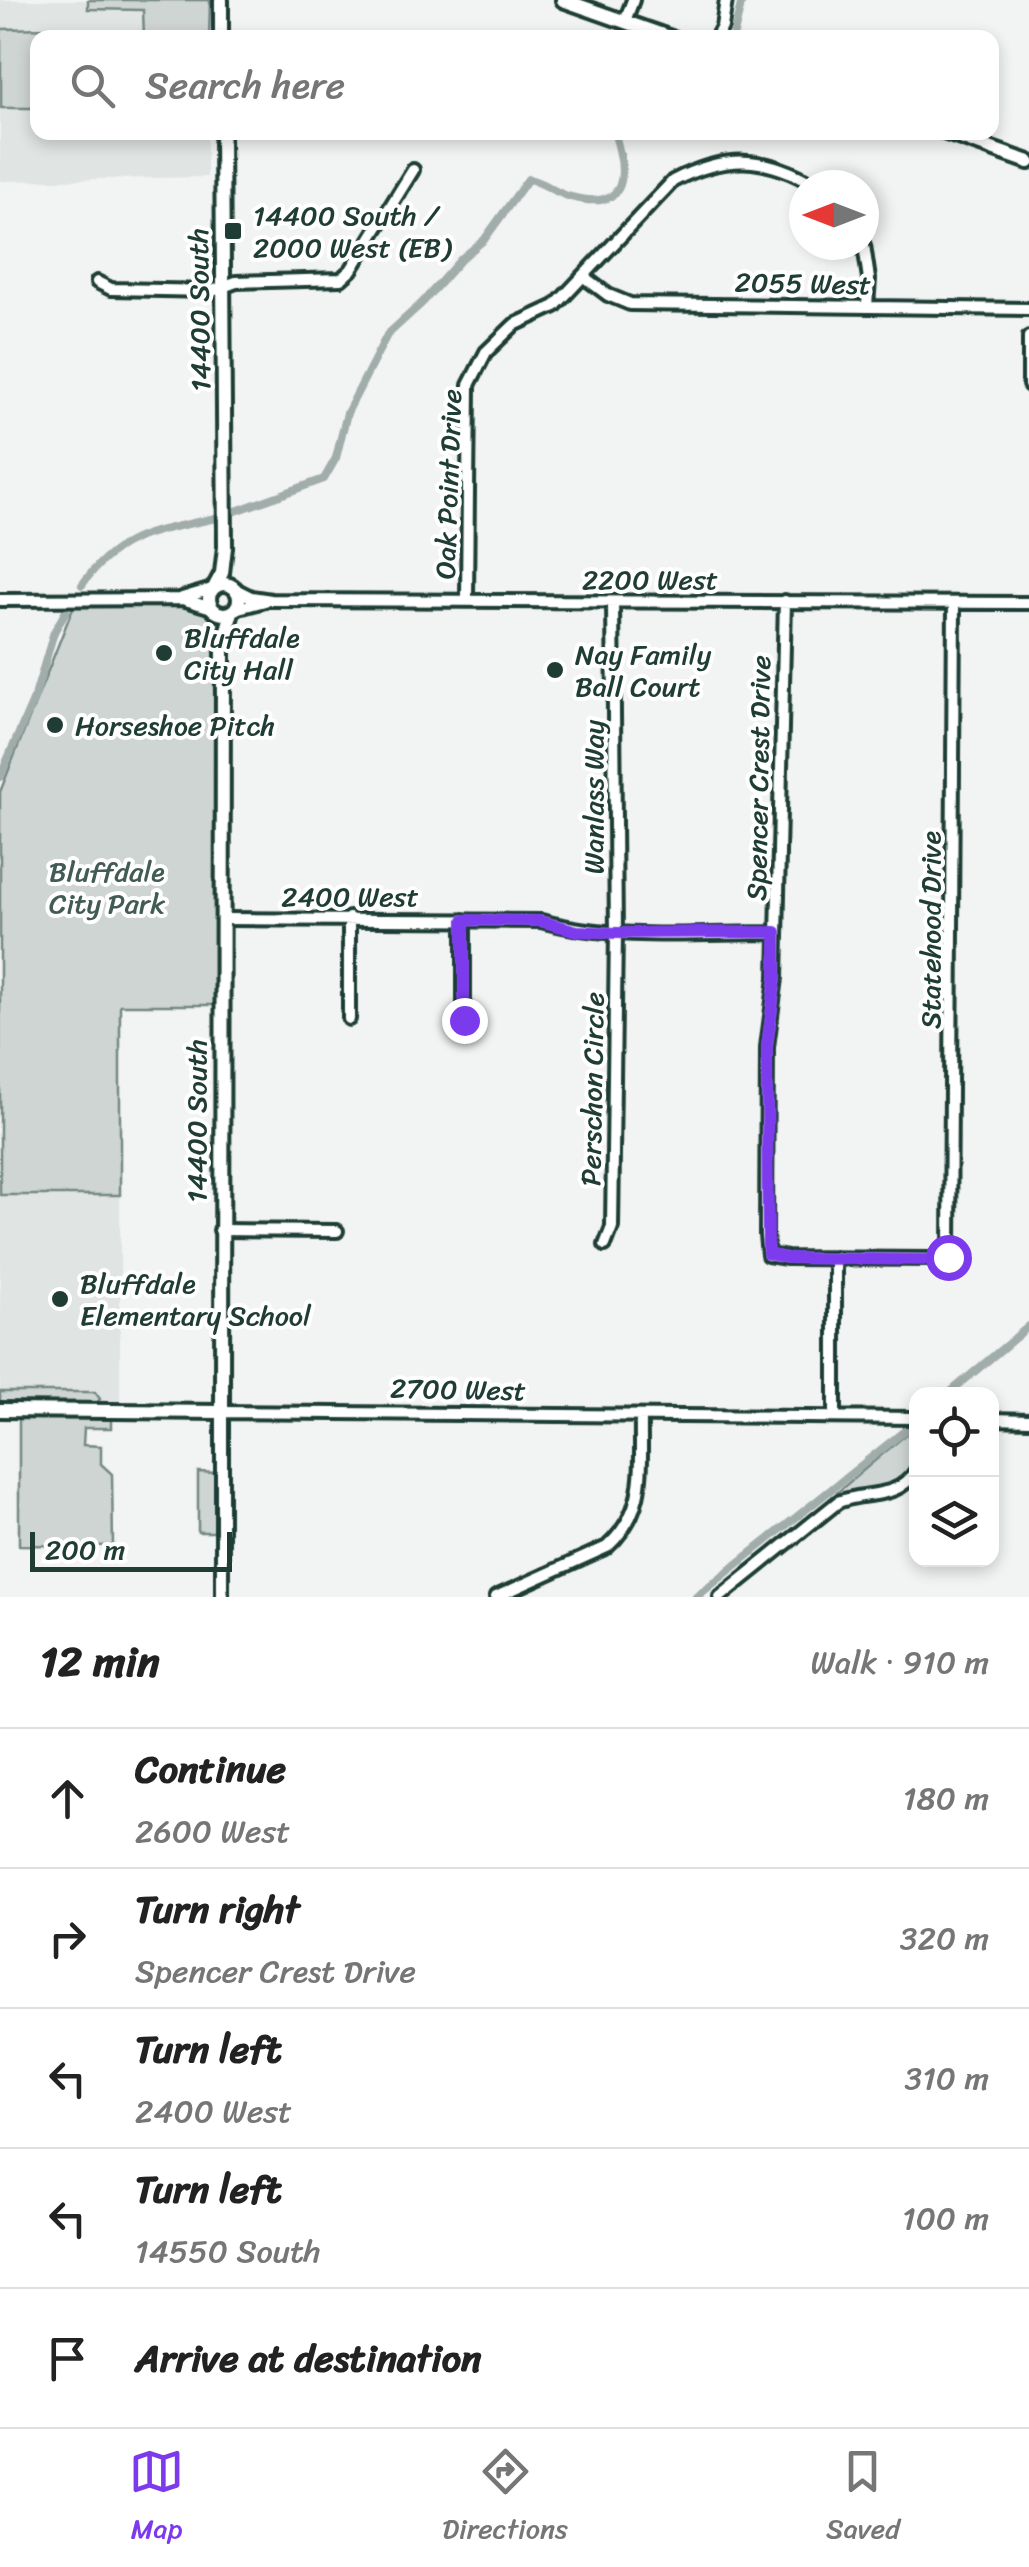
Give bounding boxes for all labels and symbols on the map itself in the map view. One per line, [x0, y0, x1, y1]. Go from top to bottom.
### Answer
north arrow [789, 170, 879, 260]
place label: 14400 South / 2000 West (EB) [253, 191, 452, 272]
marker: 14400 South / 2000 West (EB) [222, 220, 244, 242]
street label: 14400 South [174, 228, 225, 392]
street label: 2055 West [734, 258, 872, 309]
street label: Oak Point Drive [421, 388, 476, 580]
street label: 2200 West [582, 555, 718, 604]
place label: Bluffdale City Hall [184, 613, 300, 694]
place label: Nay Family Ball Court [575, 630, 712, 711]
marker: Bluffdale City Hall [153, 642, 175, 664]
street label: Spencer Crest Drive [732, 655, 785, 901]
marker: Nay Family Ball Court [544, 659, 566, 681]
place label: Horseshoe Pitch [75, 701, 275, 750]
marker: Horseshoe Pitch [44, 714, 66, 736]
street label: Wanlass Way [569, 719, 618, 874]
street label: Statehood Drive [906, 831, 955, 1029]
park label: Bluffdale City Park [49, 847, 165, 928]
street label: 2400 West [281, 872, 419, 921]
street label: Perschon Circle [566, 992, 619, 1186]
route end [442, 998, 488, 1044]
street label: 14400 South [172, 1039, 221, 1203]
route start [926, 1235, 972, 1281]
place label: Bluffdale Elementary School [80, 1259, 312, 1340]
marker: Bluffdale Elementary School [49, 1288, 71, 1310]
street label: 2700 West [390, 1364, 526, 1415]
scale bar [30, 1527, 232, 1572]

